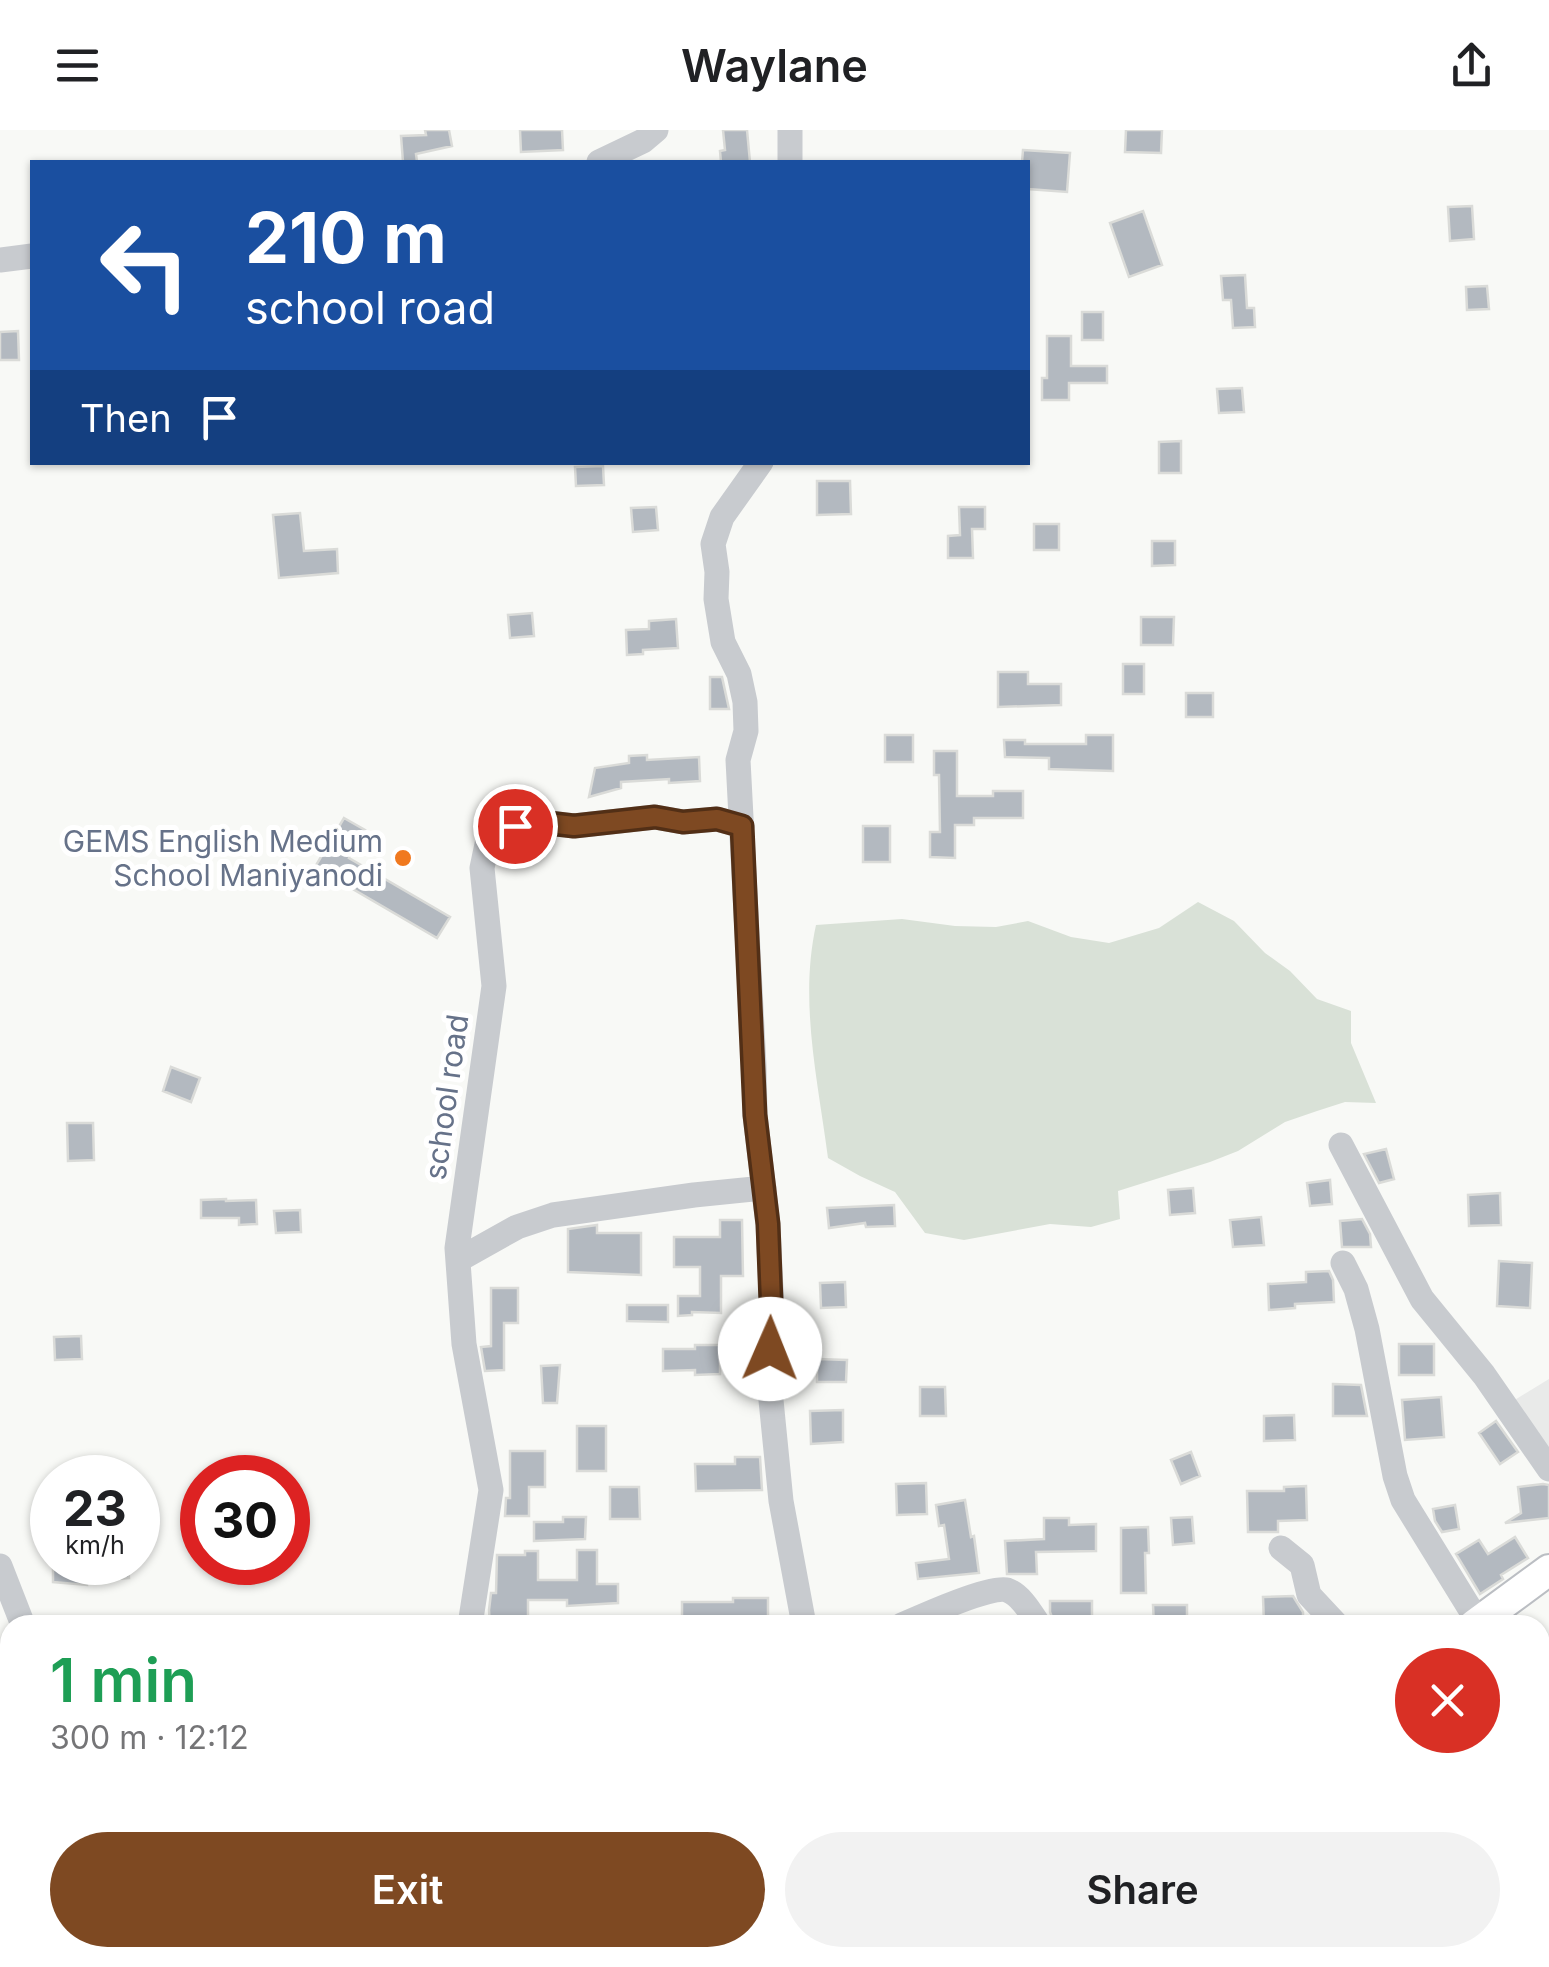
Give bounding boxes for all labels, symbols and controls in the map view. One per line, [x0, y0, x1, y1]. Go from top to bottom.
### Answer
icon: menu [50, 38, 105, 93]
text: Waylane [681, 38, 868, 93]
icon: share [1444, 38, 1499, 93]
text: 210 m [245, 195, 447, 280]
icon: left [80, 200, 210, 330]
text: school road [245, 280, 495, 335]
icon: arrive [192, 390, 247, 445]
text: Then [80, 395, 172, 441]
pin [473, 784, 558, 869]
icon: arrive [488, 799, 543, 854]
place label: GEMS English Medium School Maniyanodi [63, 823, 383, 893]
marker: GEMS English Medium School Maniyanodi [392, 847, 414, 869]
street label: school road [417, 1012, 475, 1182]
position arrow [718, 1297, 822, 1401]
speed limit sign: 30 [180, 1455, 310, 1585]
text: 23 [63, 1478, 127, 1538]
text: km/h [65, 1530, 125, 1560]
text: 1 min [50, 1644, 197, 1716]
button: close [1395, 1648, 1500, 1753]
text: 300 m · 12:12 [50, 1718, 249, 1757]
button: Exit [50, 1832, 765, 1947]
button: Share [785, 1832, 1500, 1947]

